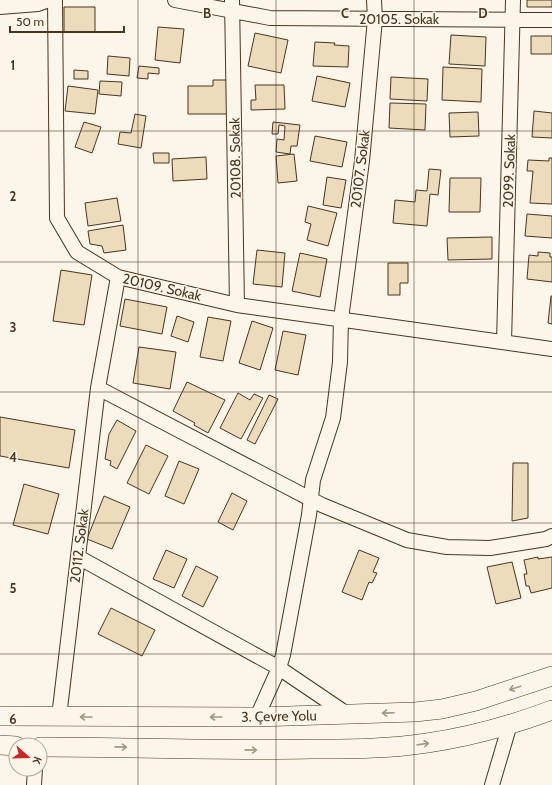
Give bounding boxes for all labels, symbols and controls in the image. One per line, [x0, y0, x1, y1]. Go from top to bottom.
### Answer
text: B [203, 5, 211, 21]
text: C [341, 5, 349, 21]
text: D [478, 5, 488, 21]
scale bar [10, 8, 124, 34]
street label: 20105. Sokak [359, 10, 440, 28]
text: 50 m [16, 14, 44, 29]
text: 1 [11, 57, 15, 73]
street label: 20108. Sokak [225, 117, 245, 199]
street label: 20107. Sokak [346, 128, 374, 209]
street label: 2099. Sokak [499, 133, 519, 208]
text: 2 [10, 188, 17, 204]
street label: 20109. Sokak [121, 269, 204, 305]
text: 3 [9, 319, 17, 335]
text: 4 [9, 449, 17, 465]
street label: 20112. Sokak [66, 507, 93, 584]
text: 5 [10, 580, 17, 596]
one-way arrow [509, 685, 522, 692]
street label: 3. Çevre Yolu [241, 706, 317, 726]
one-way arrow [382, 709, 395, 717]
text: 6 [9, 711, 17, 727]
one-way arrow [80, 713, 93, 721]
one-way arrow [210, 713, 223, 721]
north arrow [8, 737, 48, 777]
one-way arrow [416, 740, 429, 748]
one-way arrow [114, 743, 127, 751]
one-way arrow [244, 746, 257, 754]
text: K [30, 755, 45, 766]

